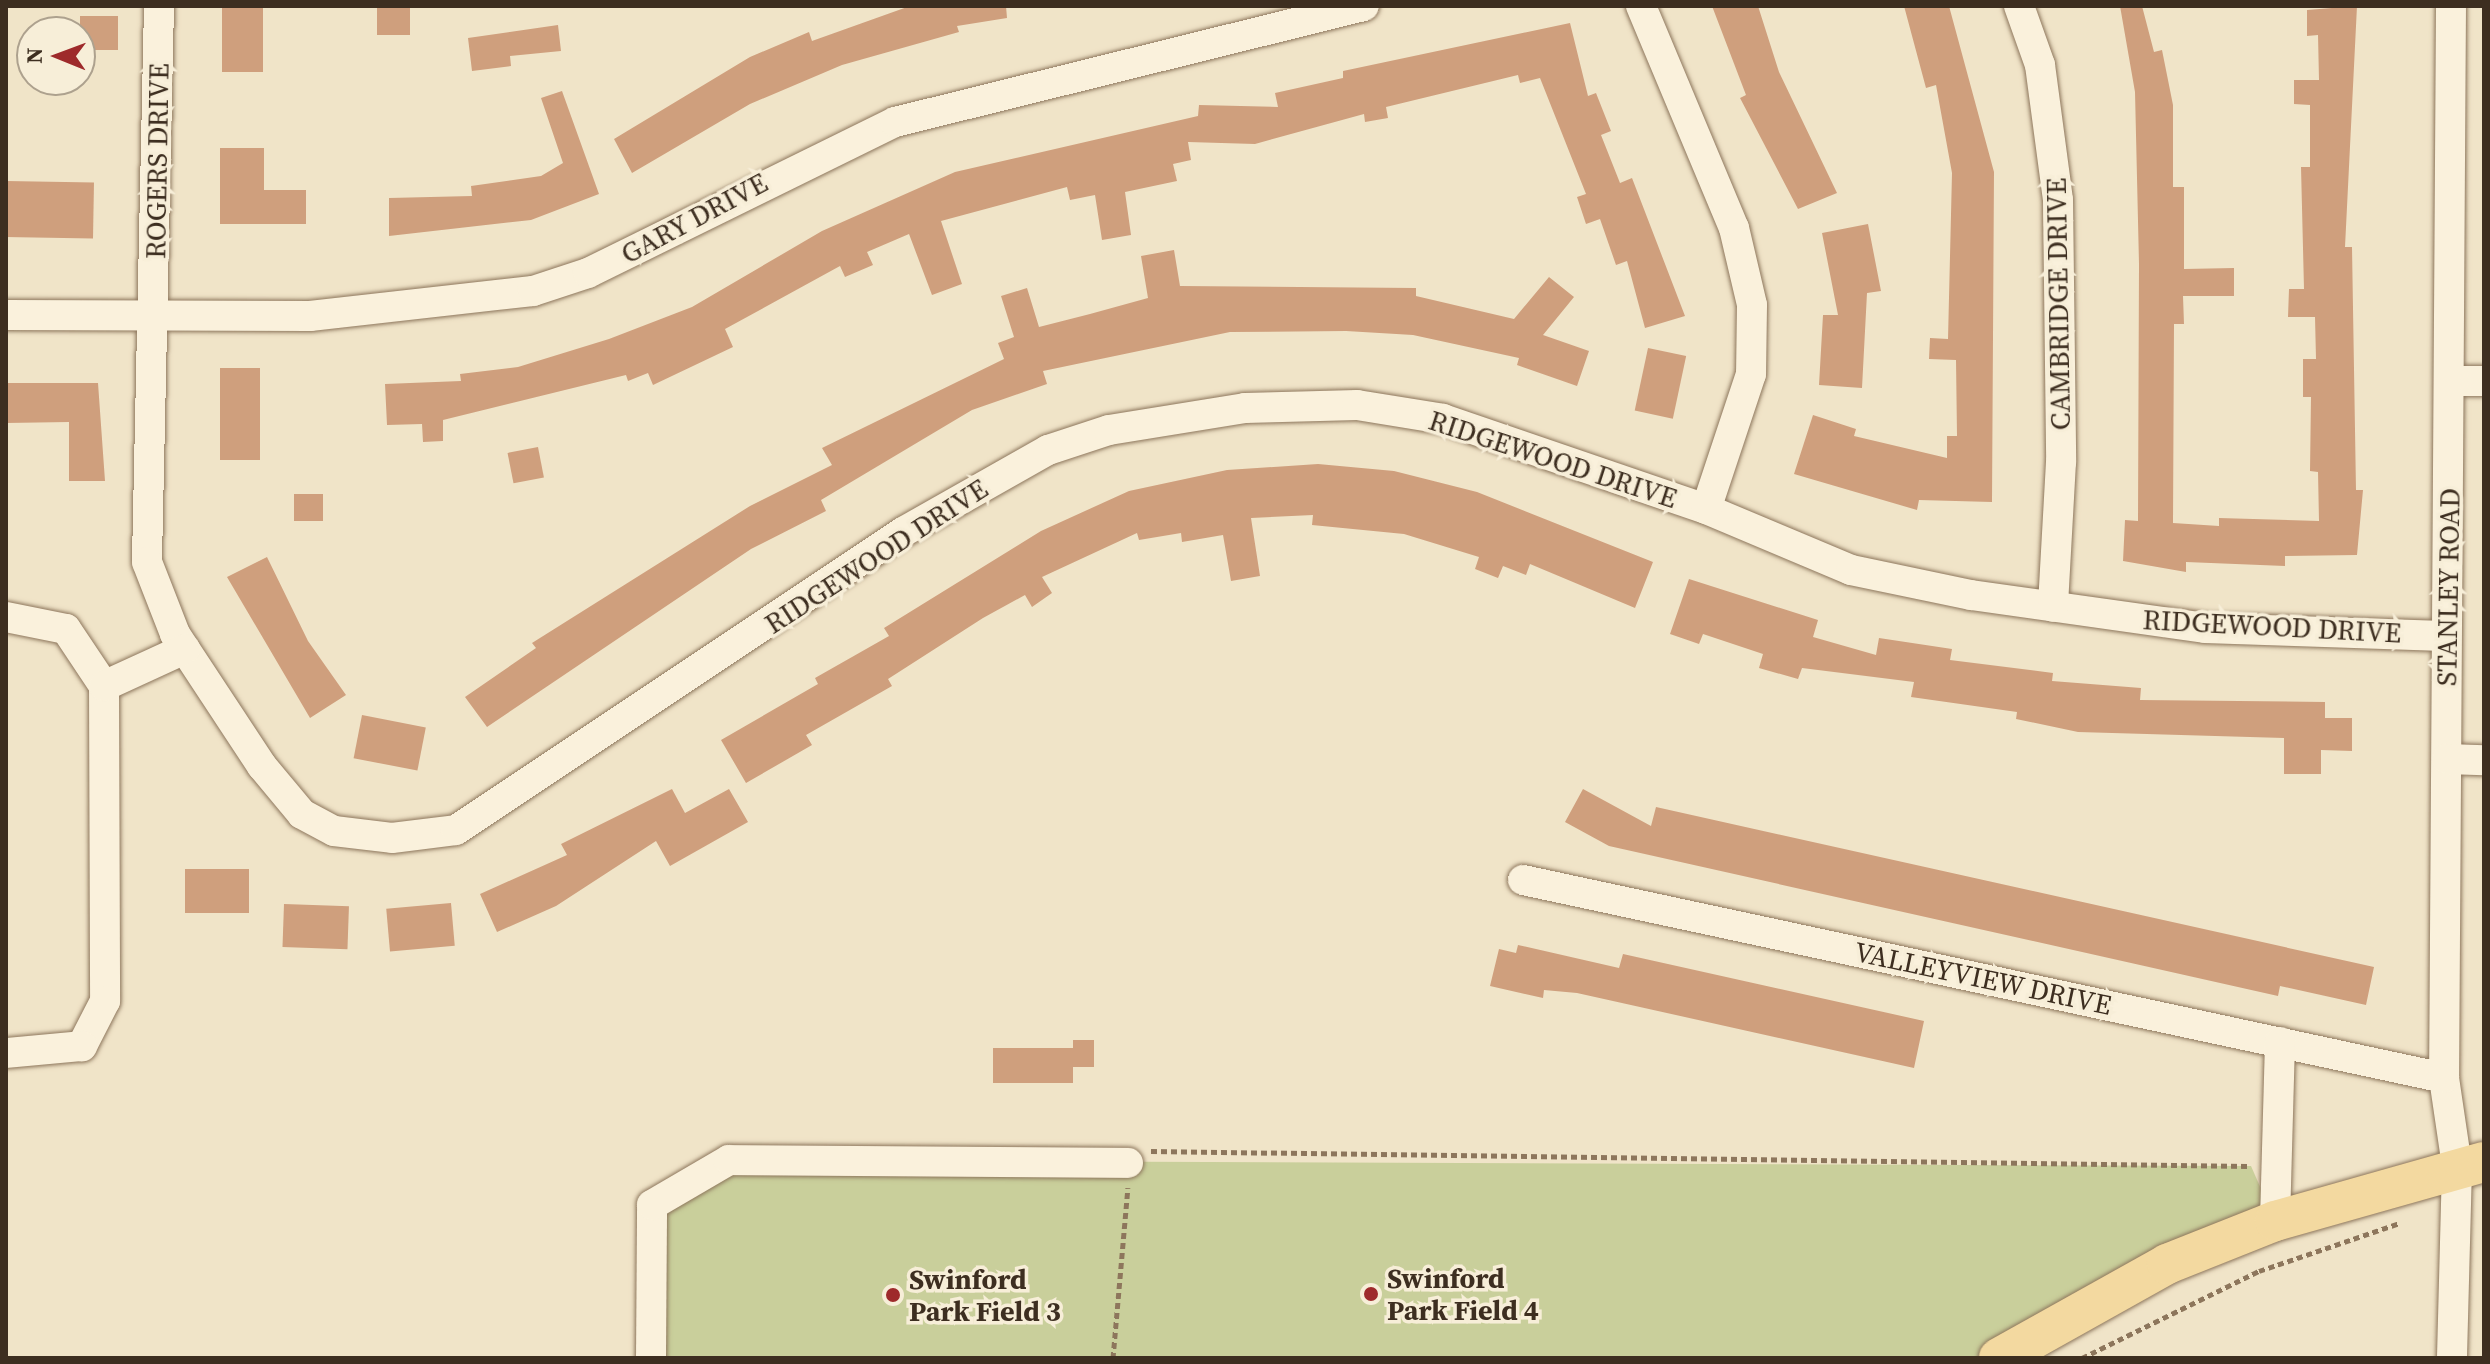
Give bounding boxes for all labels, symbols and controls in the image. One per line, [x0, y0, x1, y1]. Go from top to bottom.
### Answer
north arrow [16, 16, 96, 96]
text: N [19, 47, 49, 64]
street label: ROGERS DRIVE [138, 63, 176, 259]
street label: GARY DRIVE [615, 165, 773, 271]
street label: CAMBRIDGE DRIVE [2039, 177, 2077, 431]
street label: RIDGEWOOD DRIVE [1425, 403, 1681, 515]
street label: RIDGEWOOD DRIVE [758, 471, 994, 641]
street label: STANLEY ROAD [2429, 487, 2467, 687]
street label: RIDGEWOOD DRIVE [2142, 602, 2402, 650]
street label: VALLEYVIEW DRIVE [1851, 934, 2115, 1022]
place label: Swinford Park Field 4 [1387, 1261, 1539, 1327]
place label: Swinford Park Field 3 [909, 1262, 1061, 1328]
marker: Swinford Park Field 4 [1362, 1285, 1380, 1303]
marker: Swinford Park Field 3 [884, 1286, 902, 1304]

